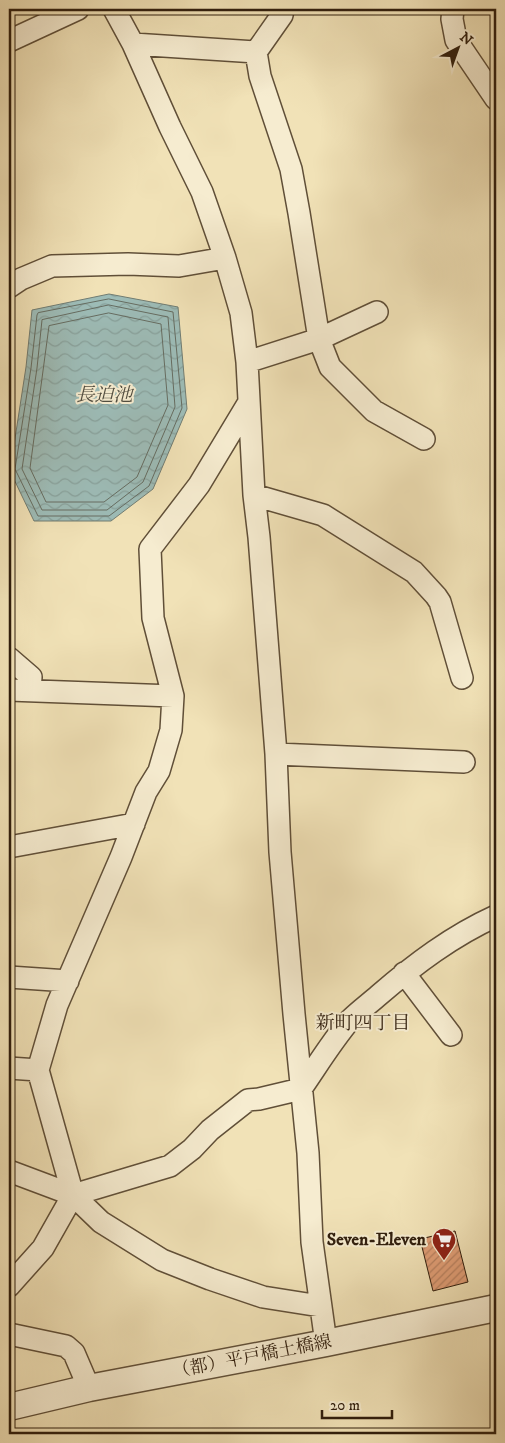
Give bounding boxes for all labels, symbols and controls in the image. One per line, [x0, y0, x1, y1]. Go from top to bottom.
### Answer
north arrow [432, 22, 482, 72]
text: N [456, 28, 476, 50]
water label: 長迫池 [75, 384, 134, 407]
district label: 新町四丁目 [315, 1012, 411, 1035]
supermarket icon: Seven-Eleven [431, 1227, 457, 1261]
place label: Seven-Eleven [327, 1229, 427, 1251]
street label: （都）平戸橋土橋線 [170, 1331, 334, 1383]
scale bar [322, 1388, 392, 1420]
text: 20 m [330, 1396, 360, 1415]

